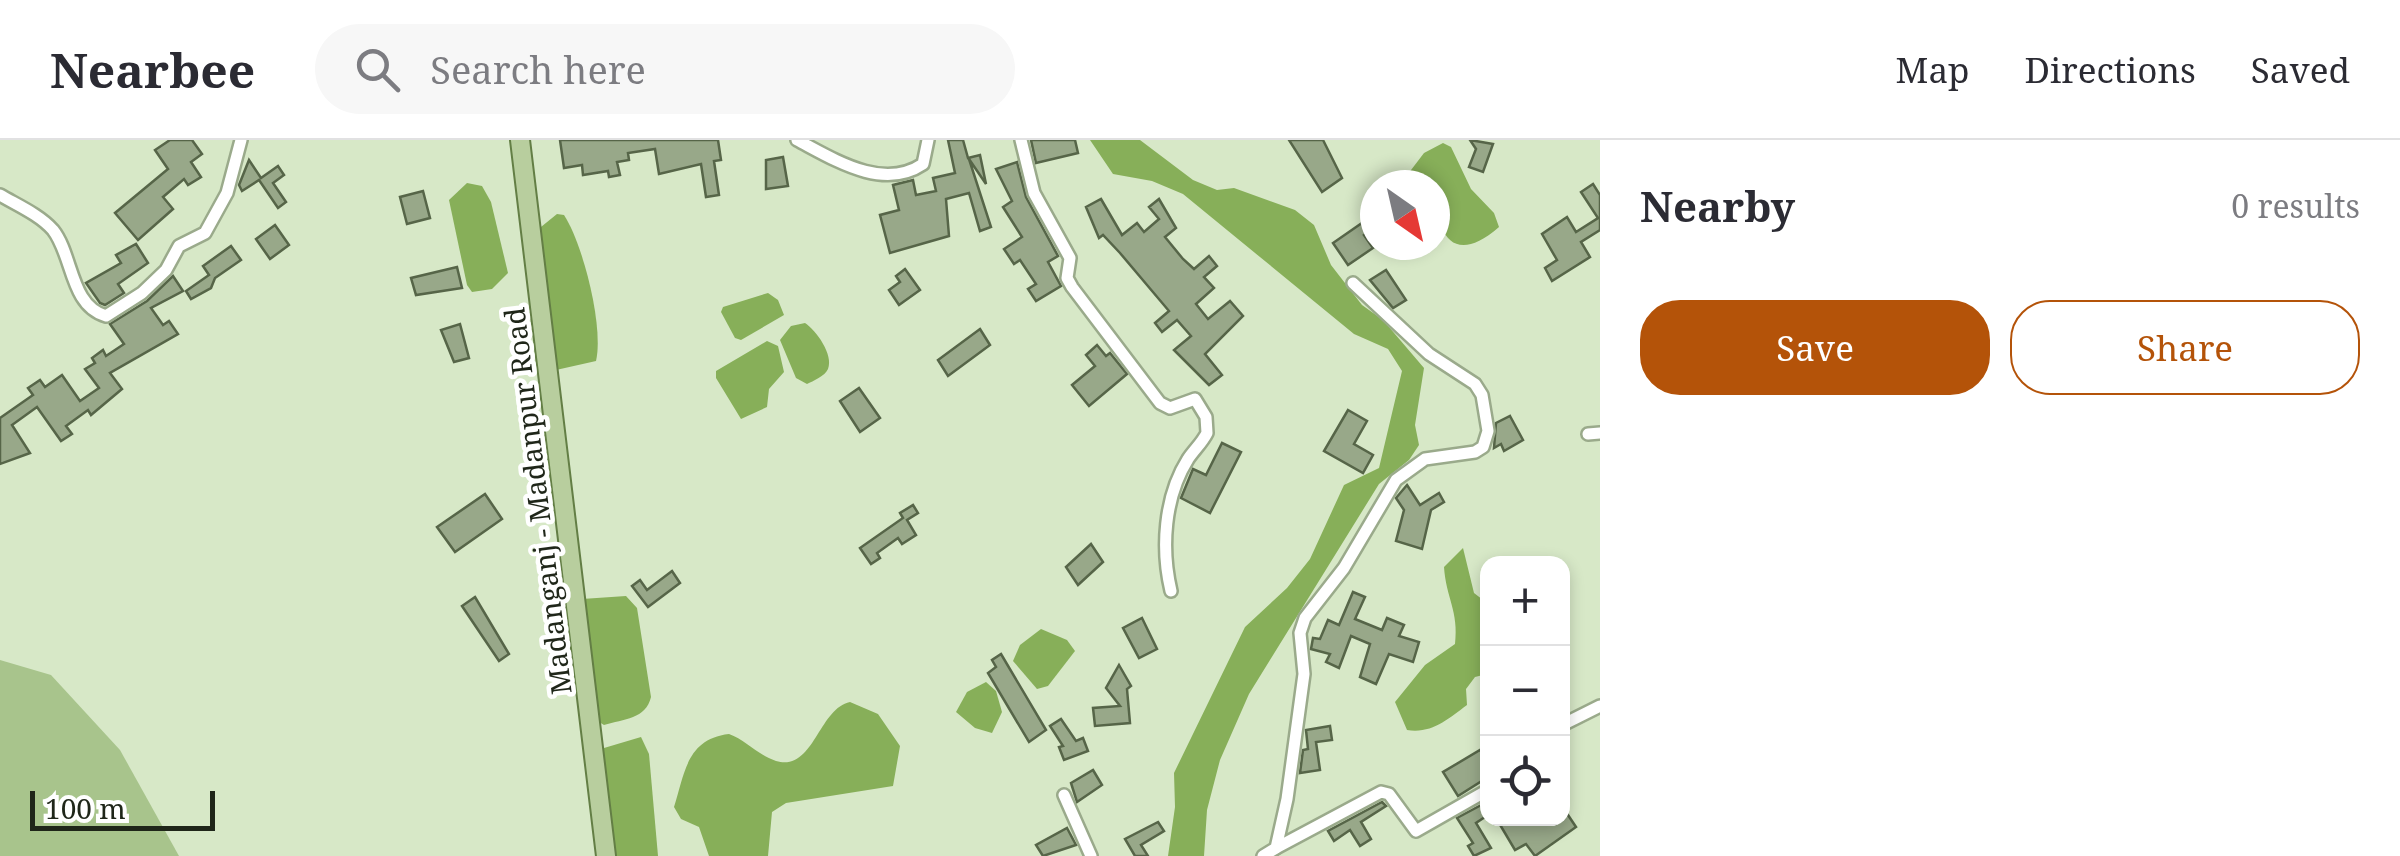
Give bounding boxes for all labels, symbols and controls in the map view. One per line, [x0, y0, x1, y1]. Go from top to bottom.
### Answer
search box [315, 24, 1015, 114]
text: Nearbee [50, 37, 255, 102]
icon: search [350, 42, 405, 97]
text: Search here [430, 43, 646, 95]
text: Map [1896, 46, 1970, 93]
text: Directions [2025, 46, 2196, 93]
text: Saved [2251, 46, 2350, 93]
north arrow [1360, 170, 1450, 260]
text: Nearby [1640, 177, 1795, 234]
text: 0 results [2231, 184, 2360, 227]
button: Save [1640, 300, 1990, 395]
button: Share [2010, 300, 2360, 395]
street label: Madanganj - Madanpur Road [494, 305, 580, 697]
map controls [1480, 556, 1570, 826]
button: + [1480, 556, 1570, 646]
button: − [1480, 646, 1570, 736]
button: locate [1480, 736, 1570, 826]
scale bar [30, 786, 215, 830]
text: 100 m [45, 789, 126, 827]

